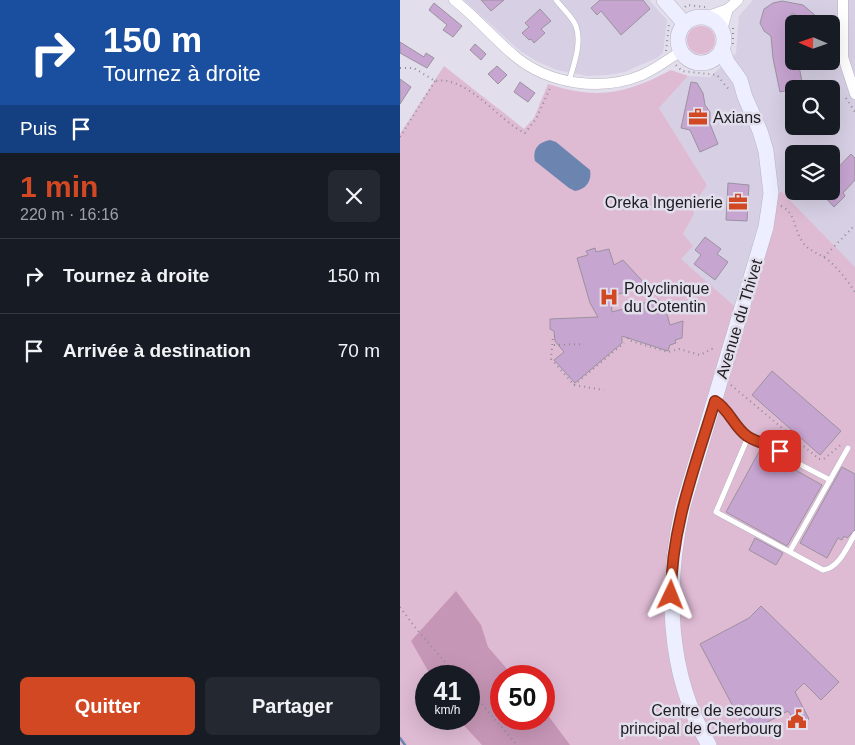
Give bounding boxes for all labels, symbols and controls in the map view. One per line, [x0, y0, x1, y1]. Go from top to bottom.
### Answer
north arrow [785, 15, 840, 70]
map controls [785, 15, 840, 200]
icon: right [20, 20, 85, 85]
text: 150 m [103, 20, 202, 59]
text: Tournez à droite [103, 61, 261, 86]
button: search [785, 80, 840, 135]
office icon: Axians [687, 106, 709, 128]
place label: Axians [713, 109, 761, 126]
icon: arrive [67, 115, 95, 143]
text: Puis [20, 118, 57, 139]
button: layers [785, 145, 840, 200]
text: 1 min [20, 170, 98, 203]
button: close [328, 170, 380, 222]
office icon: Oreka Ingenierie [727, 191, 749, 213]
place label: Oreka Ingenierie [605, 194, 723, 211]
text: 220 m · 16:16 [20, 206, 119, 223]
street label: Avenue du Thivet [713, 257, 765, 381]
icon: right [20, 262, 48, 290]
text: Tournez à droite [63, 265, 209, 286]
text: 150 m [327, 265, 380, 286]
place label: Polyclinique du Cotentin [624, 280, 709, 315]
hospital icon: Polyclinique du Cotentin [598, 286, 620, 308]
icon: arrive [20, 337, 48, 365]
text: Arrivée à destination [63, 340, 251, 361]
text: 70 m [338, 340, 380, 361]
pin [759, 430, 801, 472]
icon: arrive [766, 437, 794, 465]
position arrow [644, 568, 696, 620]
speed limit sign: 50 [490, 665, 555, 730]
button: Quitter [20, 677, 195, 735]
button: Partager [205, 677, 380, 735]
text: 41 [434, 677, 461, 705]
place label: Centre de secours principal de Cherbourg [620, 702, 782, 737]
text: km/h [434, 703, 461, 717]
public building icon: Centre de secours principal de Cherbourg [786, 708, 808, 730]

